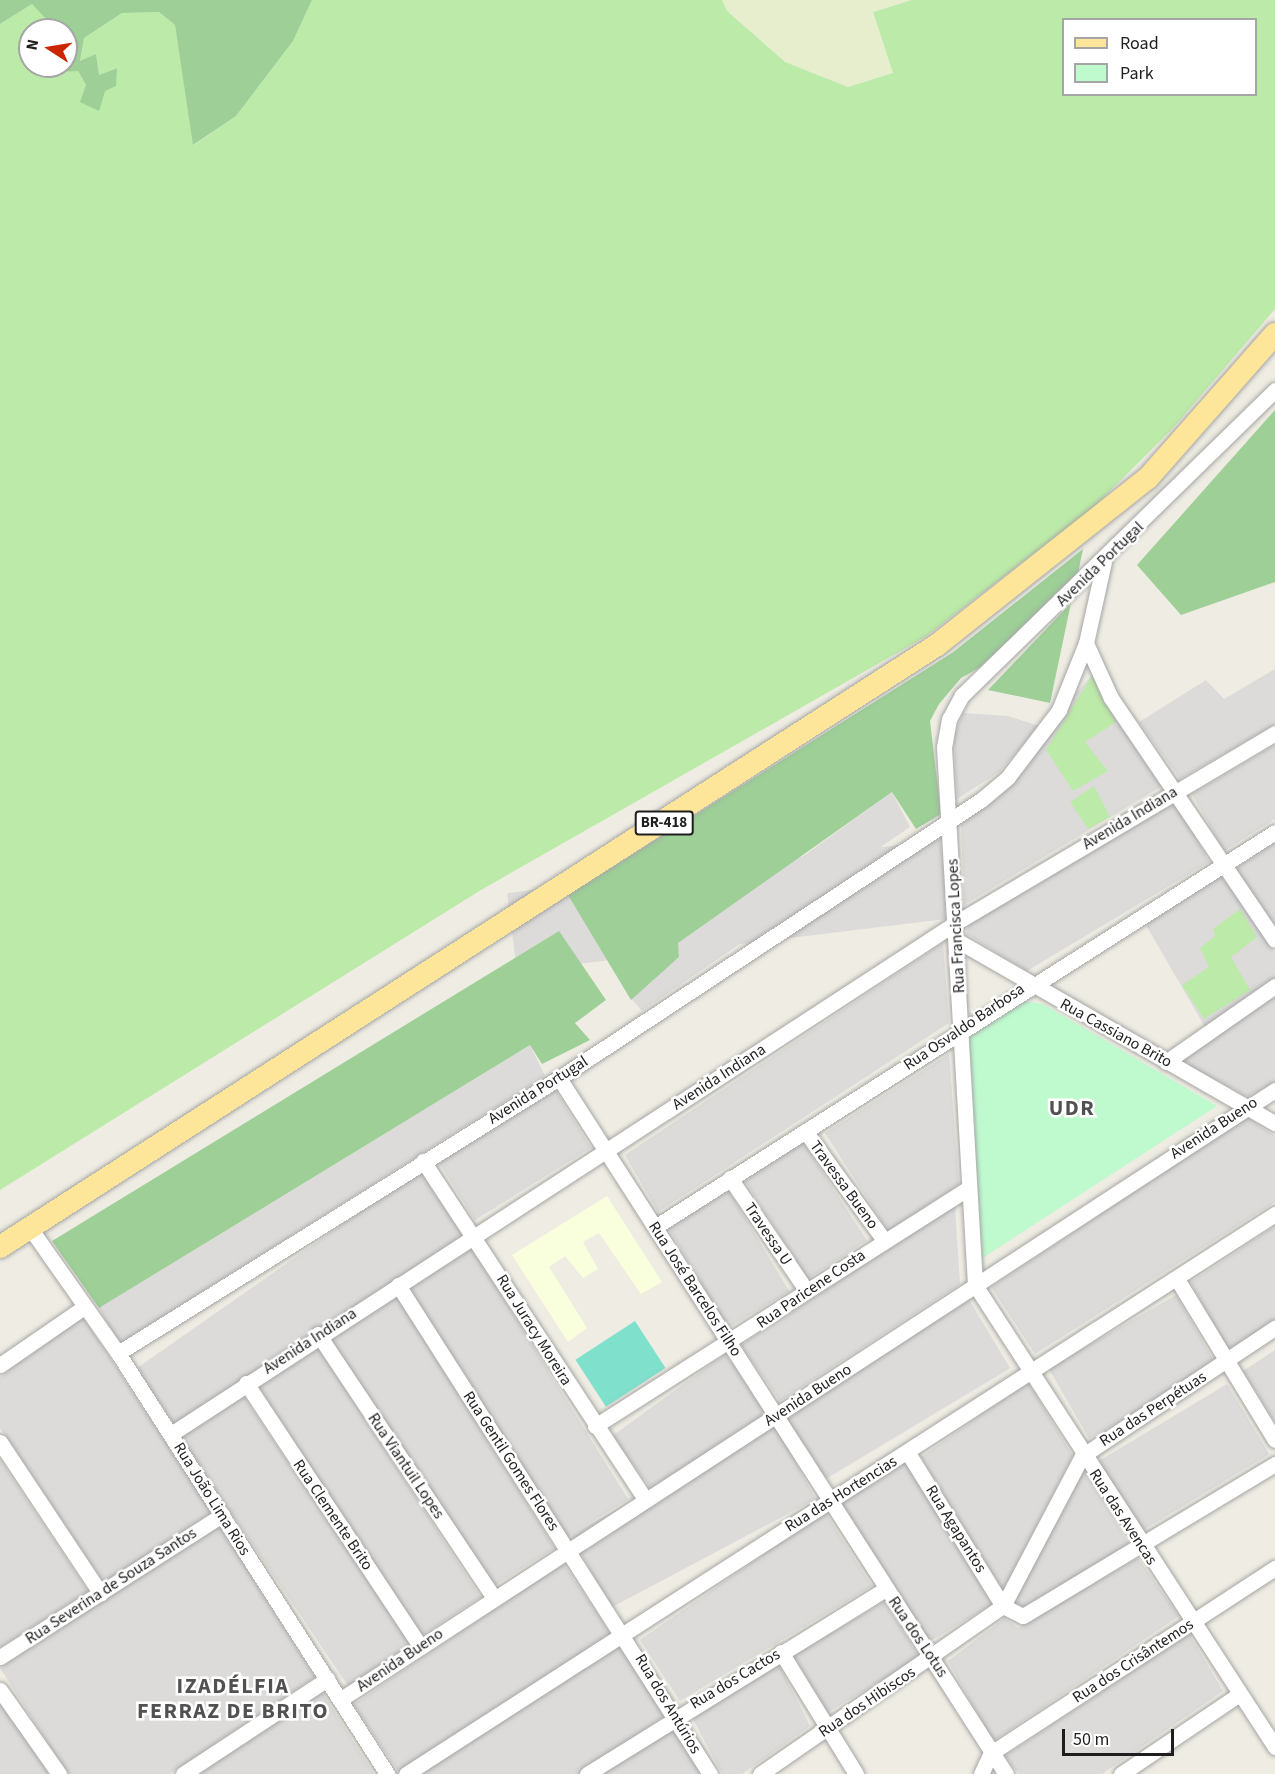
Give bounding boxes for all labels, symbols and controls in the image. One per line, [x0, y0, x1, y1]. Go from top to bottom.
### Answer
north arrow [18, 18, 78, 78]
legend [1062, 18, 1257, 96]
text: Road [1120, 31, 1159, 56]
text: N [20, 37, 44, 52]
text: Park [1120, 61, 1154, 86]
street label: Avenida Portugal [1052, 518, 1148, 610]
street label: Avenida Indiana [1079, 782, 1181, 854]
road number: BR-418 [634, 811, 694, 835]
street label: Rua Francisca Lopes [943, 858, 969, 994]
street label: Rua Osvaldo Barbosa [900, 979, 1028, 1075]
street label: Rua Cassiano Brito [1057, 994, 1175, 1072]
street label: Avenida Indiana [669, 1040, 769, 1114]
street label: Avenida Portugal [485, 1052, 591, 1128]
street label: Avenida Bueno [1167, 1093, 1261, 1163]
district label: UDR [1049, 1096, 1095, 1122]
street label: Travessa Bueno [806, 1137, 882, 1233]
street label: Travessa U [740, 1199, 796, 1269]
street label: Rua José Barcelos Filho [644, 1218, 746, 1360]
street label: Rua Paricene Costa [753, 1246, 869, 1332]
street label: Rua Juracy Moreira [492, 1271, 576, 1389]
street label: Avenida Indiana [260, 1304, 360, 1378]
street label: Avenida Bueno [761, 1360, 855, 1430]
street label: Rua das Perpétuas [1096, 1367, 1210, 1451]
street label: Rua Gentil Gomes Flores [459, 1388, 563, 1534]
street label: Rua Viantuil Lopes [364, 1410, 448, 1522]
street label: Rua João Lima Rios [169, 1439, 255, 1559]
street label: Rua das Hortencias [781, 1452, 901, 1536]
street label: Rua Clemente Brito [289, 1456, 377, 1574]
street label: Rua das Avencas [1085, 1465, 1161, 1569]
street label: Rua Agapantos [921, 1482, 991, 1576]
street label: Rua Severina de Souza Santos [22, 1523, 200, 1649]
street label: Rua dos Lotus [884, 1593, 952, 1681]
street label: Rua dos Crisântemos [1069, 1615, 1197, 1707]
street label: Avenida Bueno [353, 1624, 447, 1696]
street label: Rua dos Cactos [687, 1645, 783, 1713]
street label: Rua dos Antúrios [631, 1651, 705, 1757]
street label: Rua dos Hibiscos [815, 1663, 919, 1741]
district label: IZADÉLFIA FERRAZ DE BRITO [137, 1673, 329, 1724]
scale bar [1065, 1717, 1178, 1755]
text: 50 m [1073, 1727, 1109, 1752]

